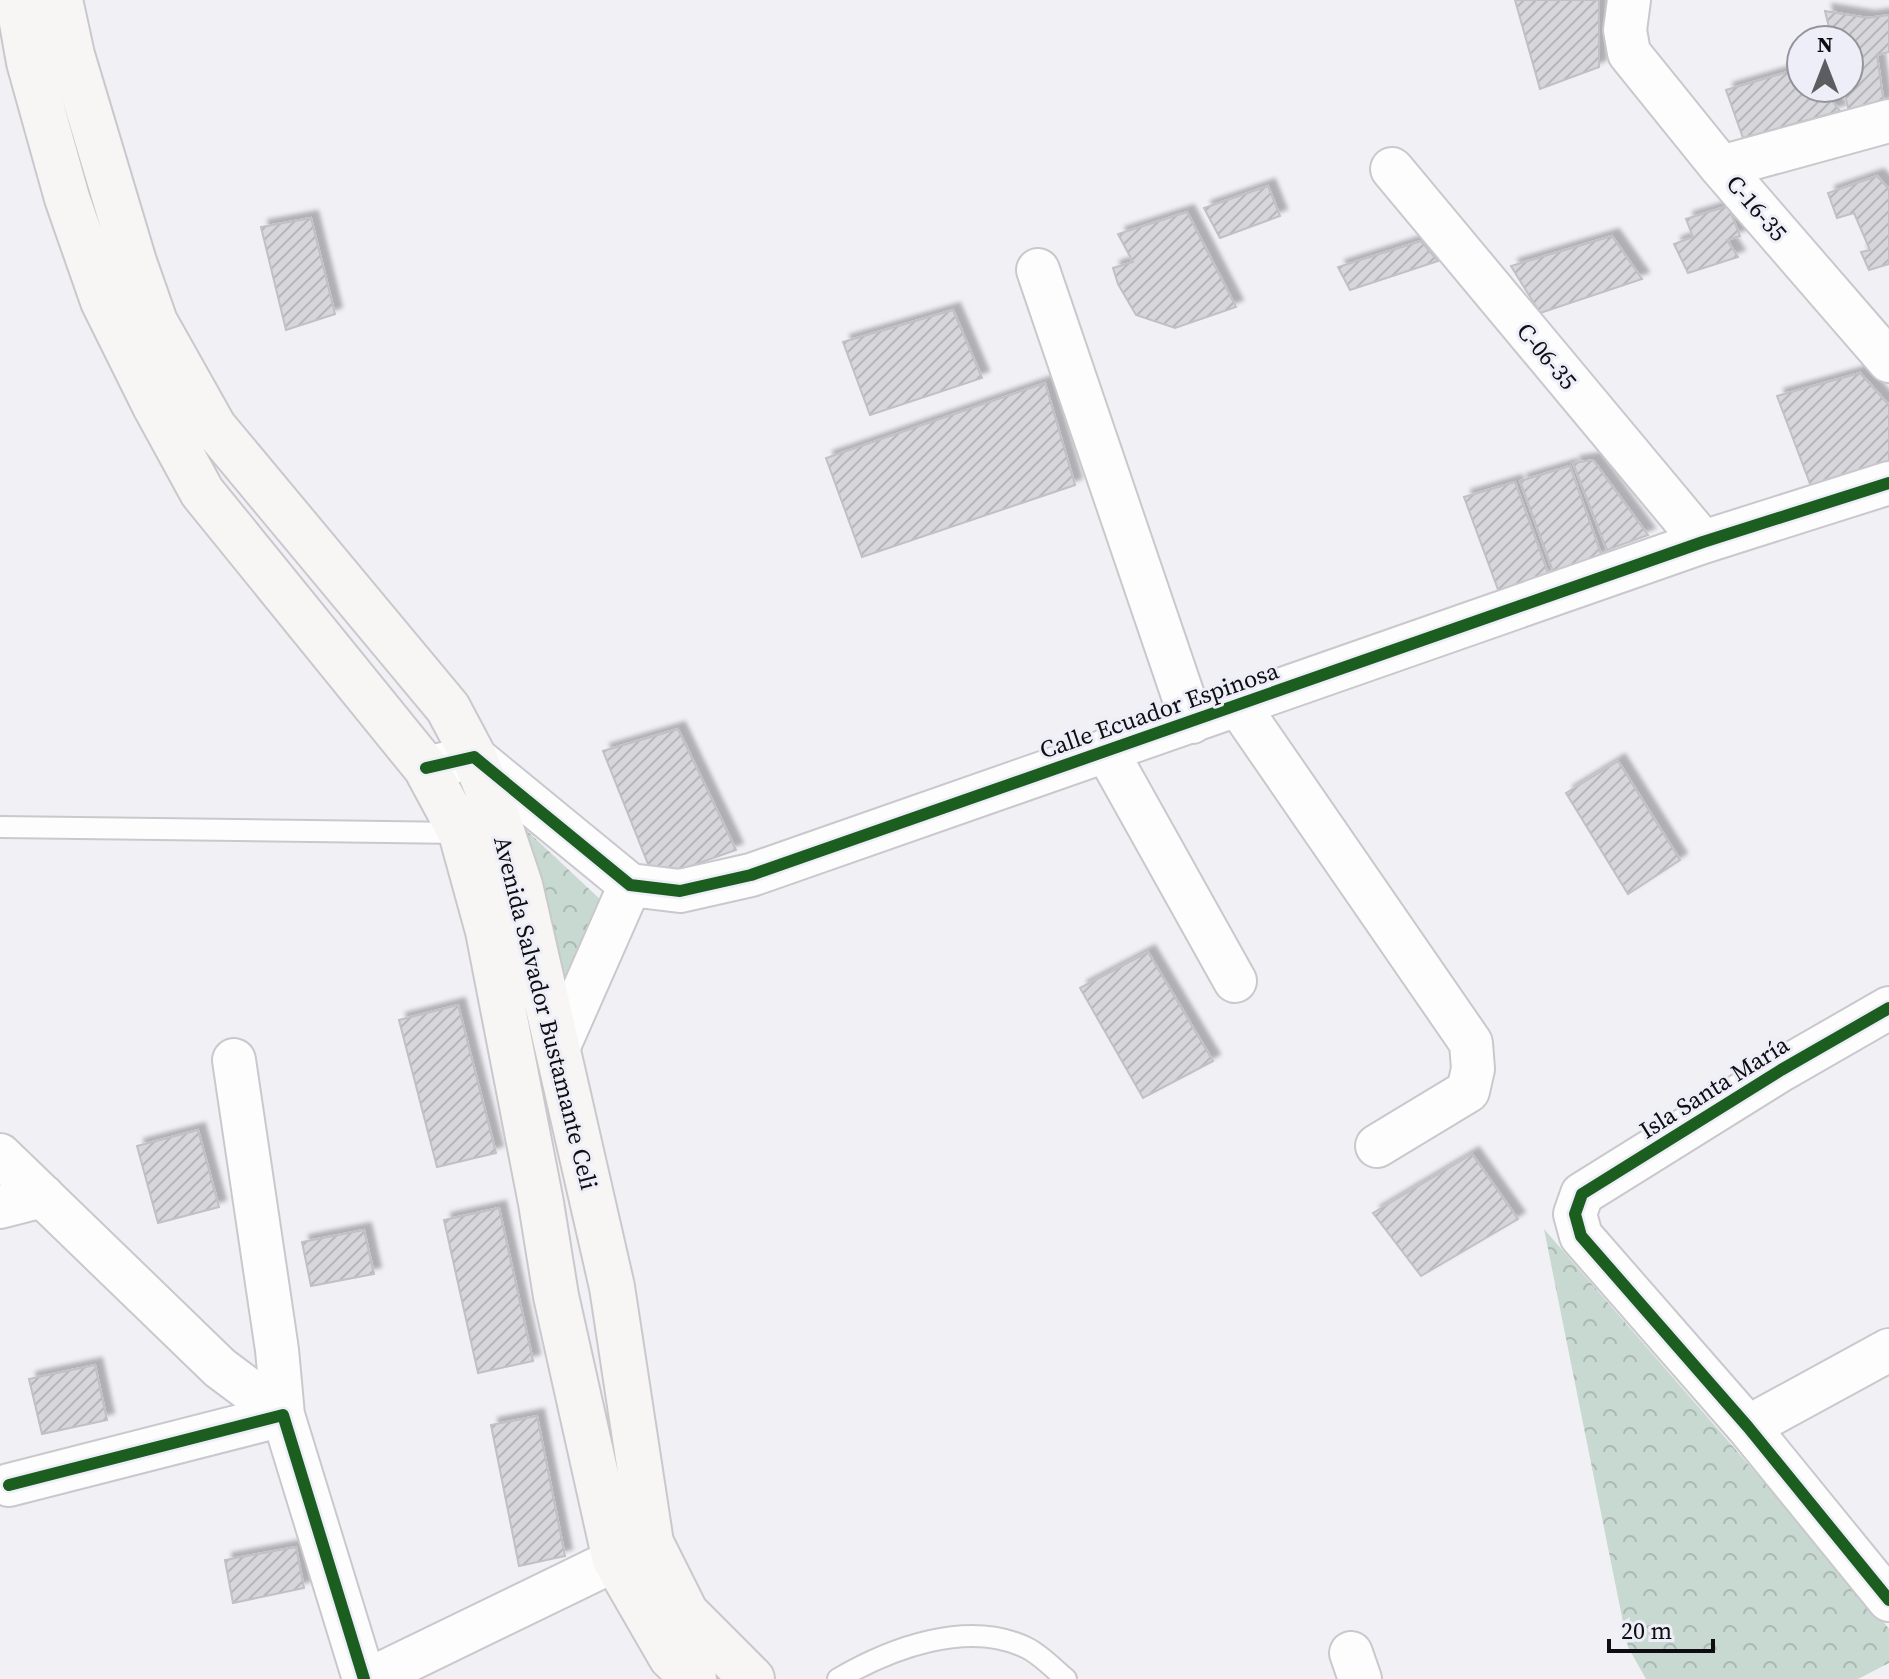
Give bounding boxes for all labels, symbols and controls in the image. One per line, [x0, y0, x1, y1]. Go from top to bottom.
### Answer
north arrow [1785, 24, 1865, 104]
text: N [1817, 29, 1833, 59]
street label: C-16-35 [1719, 168, 1795, 248]
street label: C-06-35 [1509, 315, 1585, 397]
street label: Calle Ecuador Espinosa [1035, 653, 1284, 766]
street label: Avenida Salvador Bustamante Celi [486, 833, 606, 1193]
street label: Isla Santa María [1633, 1027, 1796, 1146]
scale bar [1609, 1603, 1713, 1653]
text: 20 m [1621, 1614, 1672, 1647]

